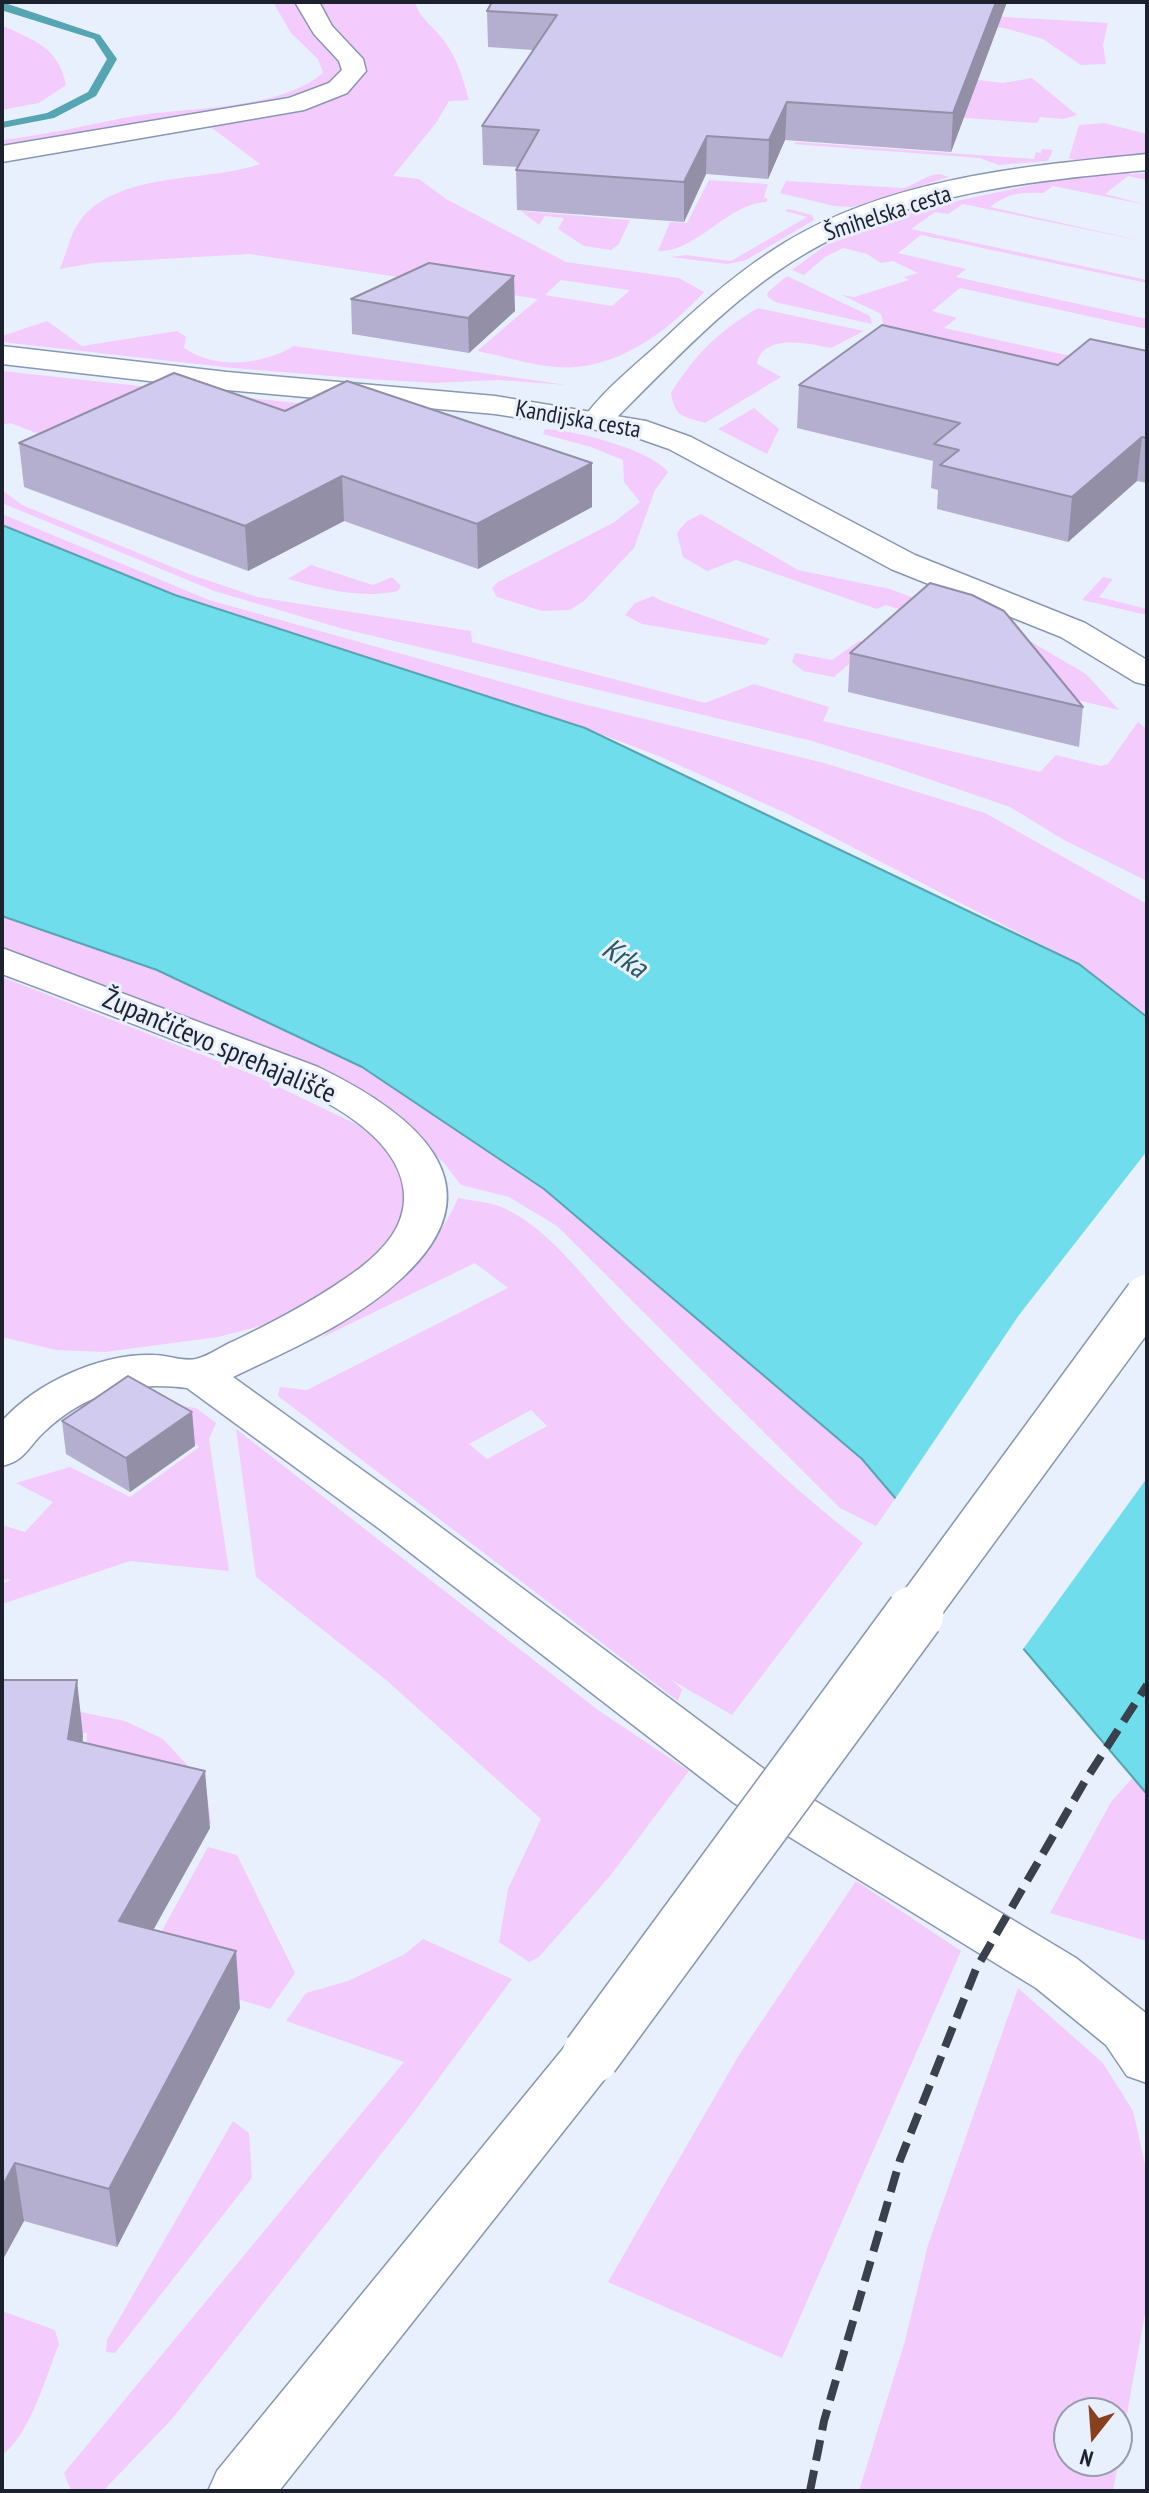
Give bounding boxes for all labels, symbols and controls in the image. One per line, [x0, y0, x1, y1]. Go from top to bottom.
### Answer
street label: Šmihelska cesta [821, 180, 955, 248]
street label: Kandijska cesta [513, 395, 643, 445]
water label: Krka [595, 931, 653, 987]
street label: Župančičevo sprehajališče [97, 983, 341, 1111]
north arrow [1053, 2397, 1133, 2477]
text: N [1077, 2443, 1096, 2473]

